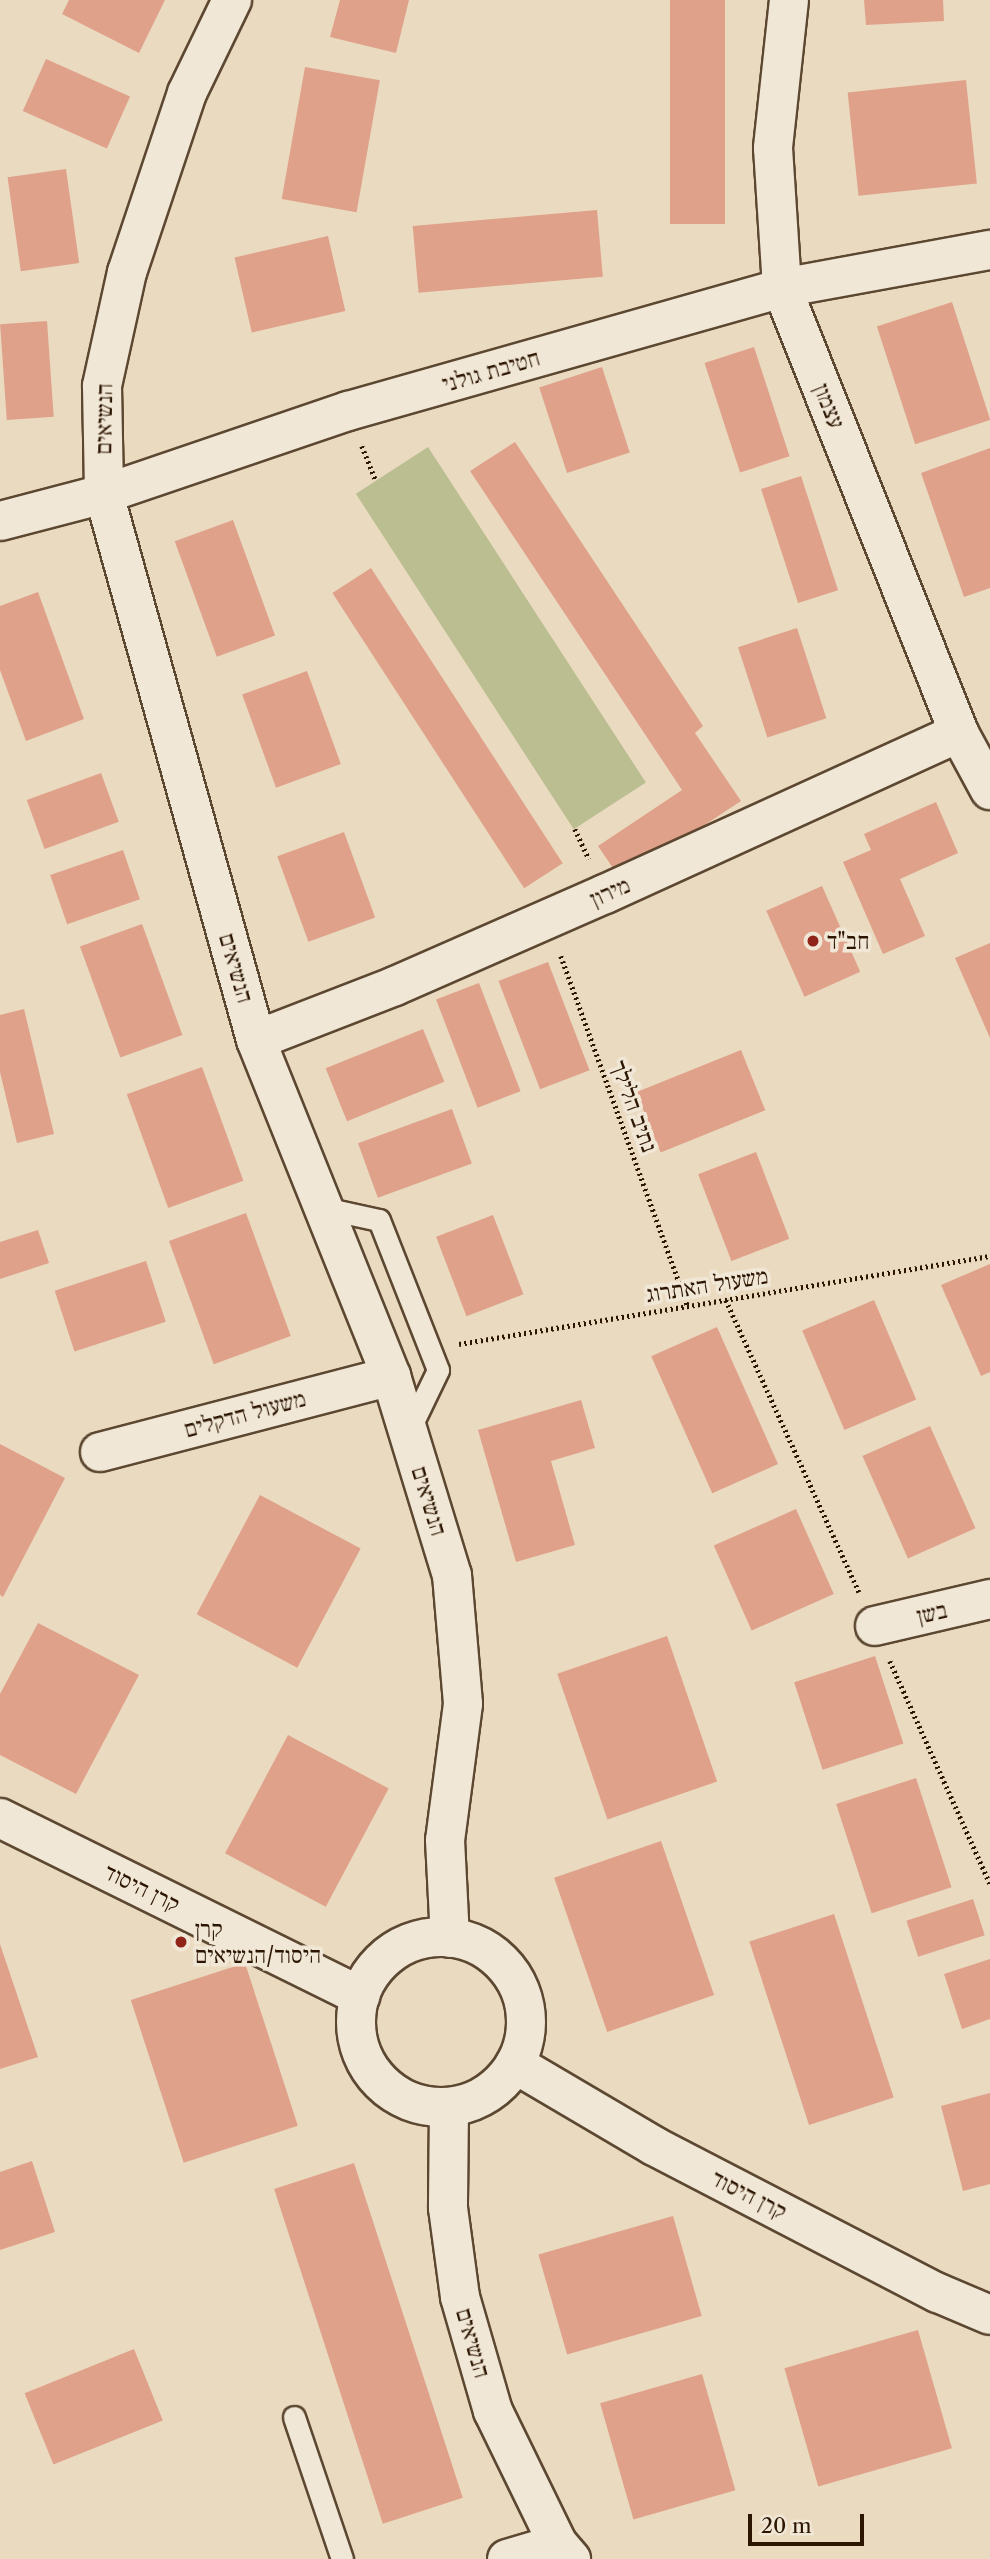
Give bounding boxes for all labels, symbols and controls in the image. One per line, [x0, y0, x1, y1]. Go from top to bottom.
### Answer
street label: חטיבת גולני [439, 344, 543, 398]
street label: עצמון [808, 380, 850, 432]
street label: הנשיאים [90, 383, 118, 455]
street label: מירון [586, 871, 634, 913]
place label: חב"ד [827, 927, 869, 955]
street label: הנשיאים [213, 930, 259, 1006]
marker: חב"ד [805, 933, 821, 949]
street label: נתיב הלילך [605, 1056, 663, 1156]
street label: משעול האתרוג [644, 1262, 770, 1308]
street label: משעול הדקלים [181, 1385, 309, 1443]
street label: הנשיאים [405, 1463, 453, 1539]
street label: בשן [914, 1596, 950, 1630]
street label: קרן היסוד [100, 1858, 184, 1918]
place label: קרן היסוד/הנשיאים [195, 1915, 321, 1969]
marker: קרן היסוד/הנשיאים [173, 1934, 189, 1950]
street label: קרן היסוד [707, 2164, 791, 2226]
street label: הנשיאים [450, 2305, 496, 2381]
scale bar [752, 2500, 867, 2544]
text: 20 m [761, 2513, 812, 2538]

